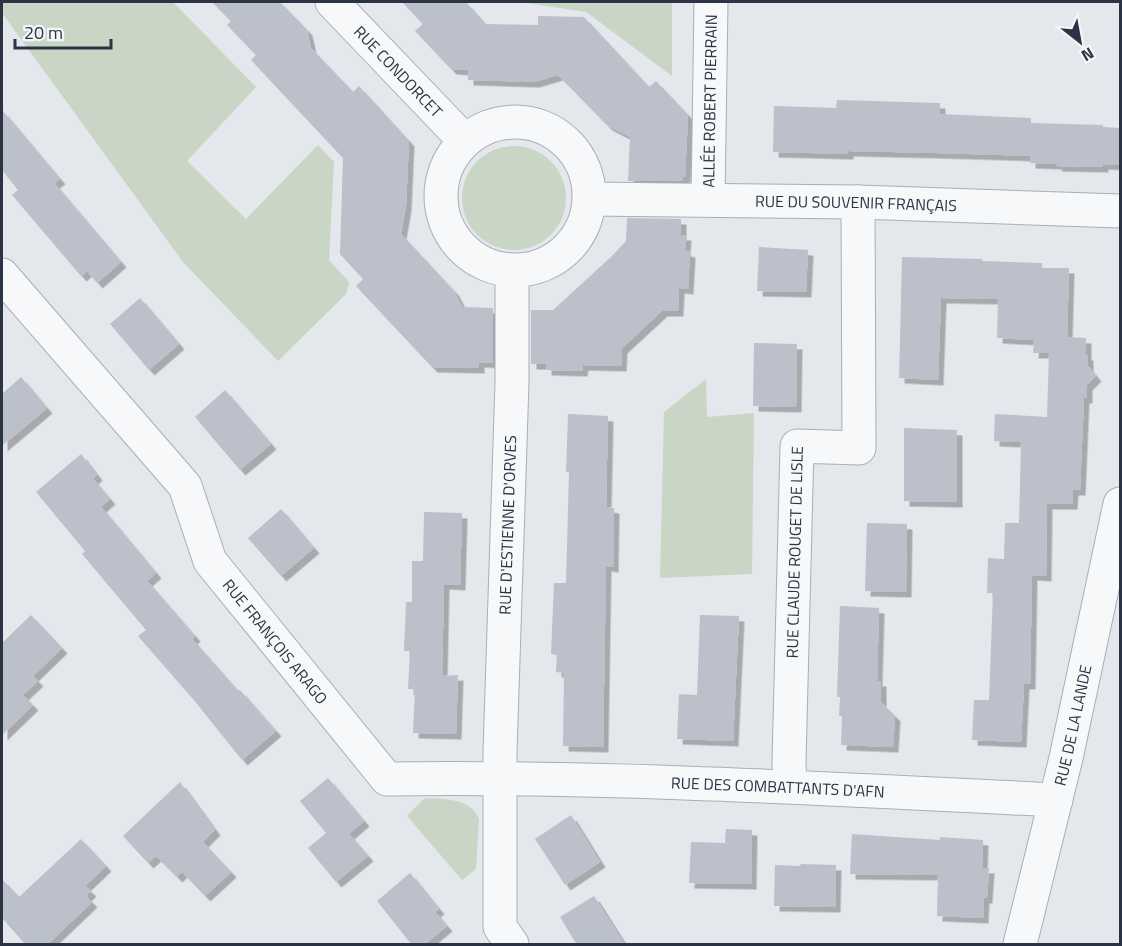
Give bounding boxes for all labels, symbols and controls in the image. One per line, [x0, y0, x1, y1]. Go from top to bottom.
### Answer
scale bar [15, 12, 111, 50]
north arrow [1050, 12, 1110, 72]
street label: ALLÉE ROBERT PIERRAIN [696, 14, 723, 188]
text: 20 m [24, 19, 63, 46]
street label: RUE CONDORCET [348, 20, 449, 123]
text: N [1077, 42, 1099, 68]
street label: RUE DU SOUVENIR FRANÇAIS [755, 189, 957, 217]
street label: RUE D'ESTIENNE D'ORVES [492, 435, 522, 615]
street label: RUE CLAUDE ROUGET DE LISLE [780, 445, 809, 659]
street label: RUE FRANÇOIS ARAGO [217, 574, 334, 709]
street label: RUE DE LA LANDE [1048, 662, 1098, 788]
street label: RUE DES COMBATTANTS D'AFN [670, 770, 885, 803]

